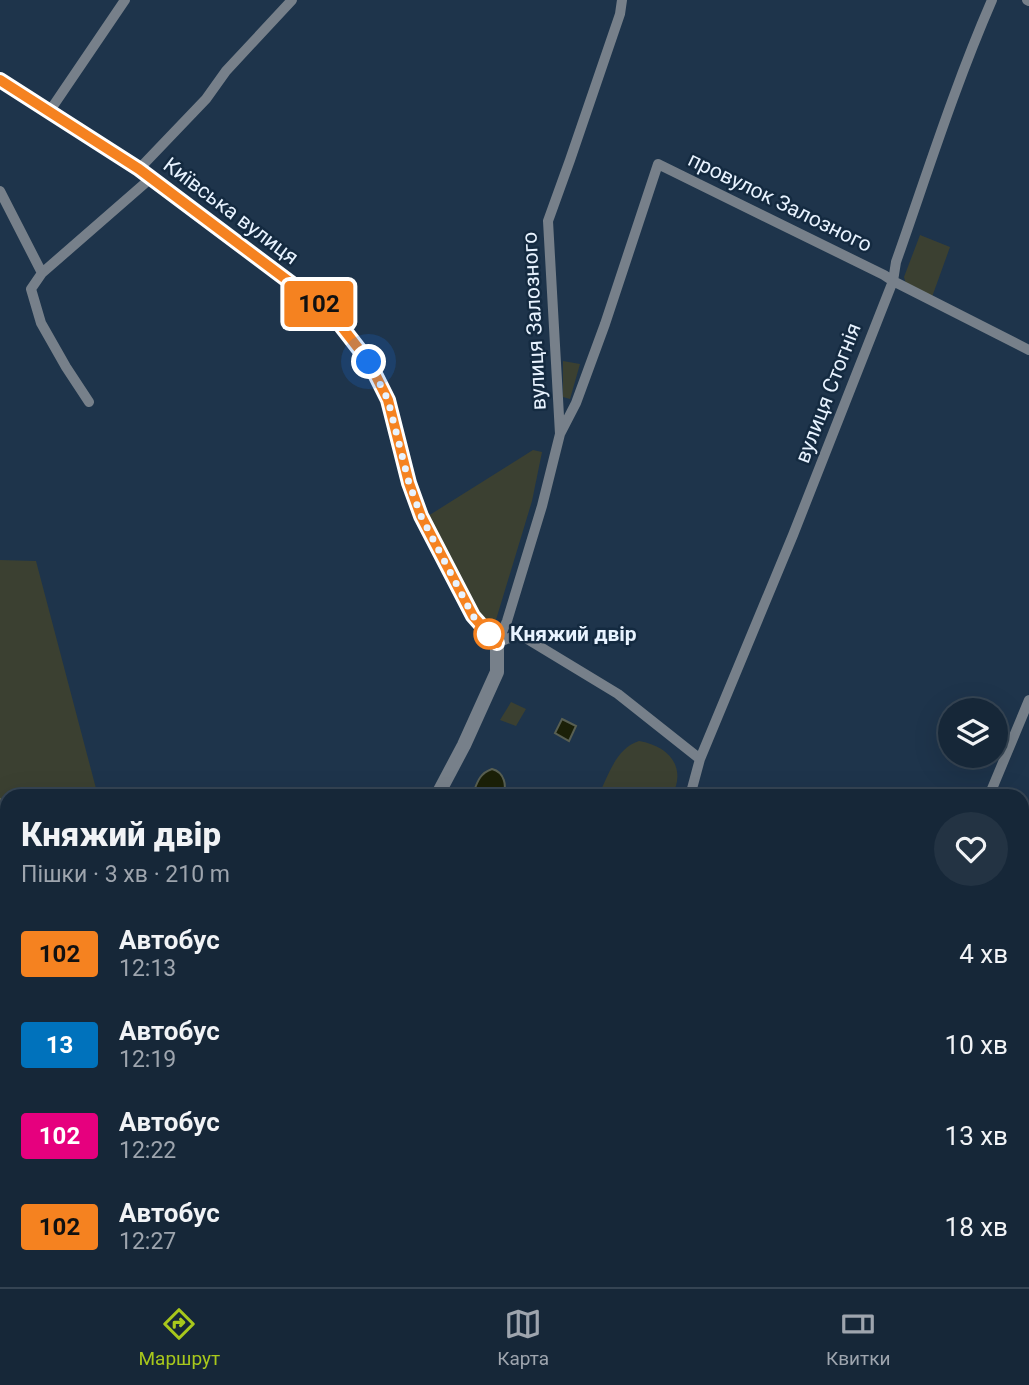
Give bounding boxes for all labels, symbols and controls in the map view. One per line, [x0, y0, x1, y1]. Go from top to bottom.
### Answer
street label: провулок Залозного [684, 147, 876, 257]
street label: Київська вулиця [159, 152, 303, 270]
street label: вулиця Залозного [517, 231, 551, 411]
line badge: 102 [279, 281, 359, 327]
text: 102 [298, 290, 340, 318]
street label: вулиця Стогнія [790, 320, 866, 466]
your location [351, 344, 386, 379]
marker: Княжий двір [474, 619, 504, 649]
place label: Княжий двір [510, 622, 637, 646]
map controls [938, 698, 1008, 768]
button: layers [938, 698, 1008, 768]
button: heart [934, 812, 1008, 886]
text: Княжий двір [21, 815, 221, 854]
text: Пішки · 3 хв · 210 m [21, 861, 230, 888]
text: Автобус [119, 925, 220, 955]
text: 4 хв [959, 939, 1008, 969]
text: 102 [39, 940, 80, 968]
text: 12:13 [119, 955, 176, 982]
text: Автобус [119, 1016, 220, 1046]
text: 10 хв [945, 1030, 1008, 1060]
text: 13 [46, 1031, 73, 1059]
text: 12:19 [119, 1046, 176, 1073]
text: Автобус [119, 1107, 220, 1137]
text: 13 хв [945, 1121, 1008, 1151]
text: 102 [39, 1122, 80, 1150]
text: 12:22 [119, 1137, 176, 1164]
text: Автобус [119, 1198, 220, 1228]
text: 18 хв [945, 1212, 1008, 1242]
text: 102 [39, 1213, 80, 1241]
text: 12:27 [119, 1228, 176, 1255]
tab: Маршрут [139, 1305, 220, 1370]
tab: Карта [497, 1305, 549, 1370]
tab: Квитки [826, 1305, 890, 1370]

